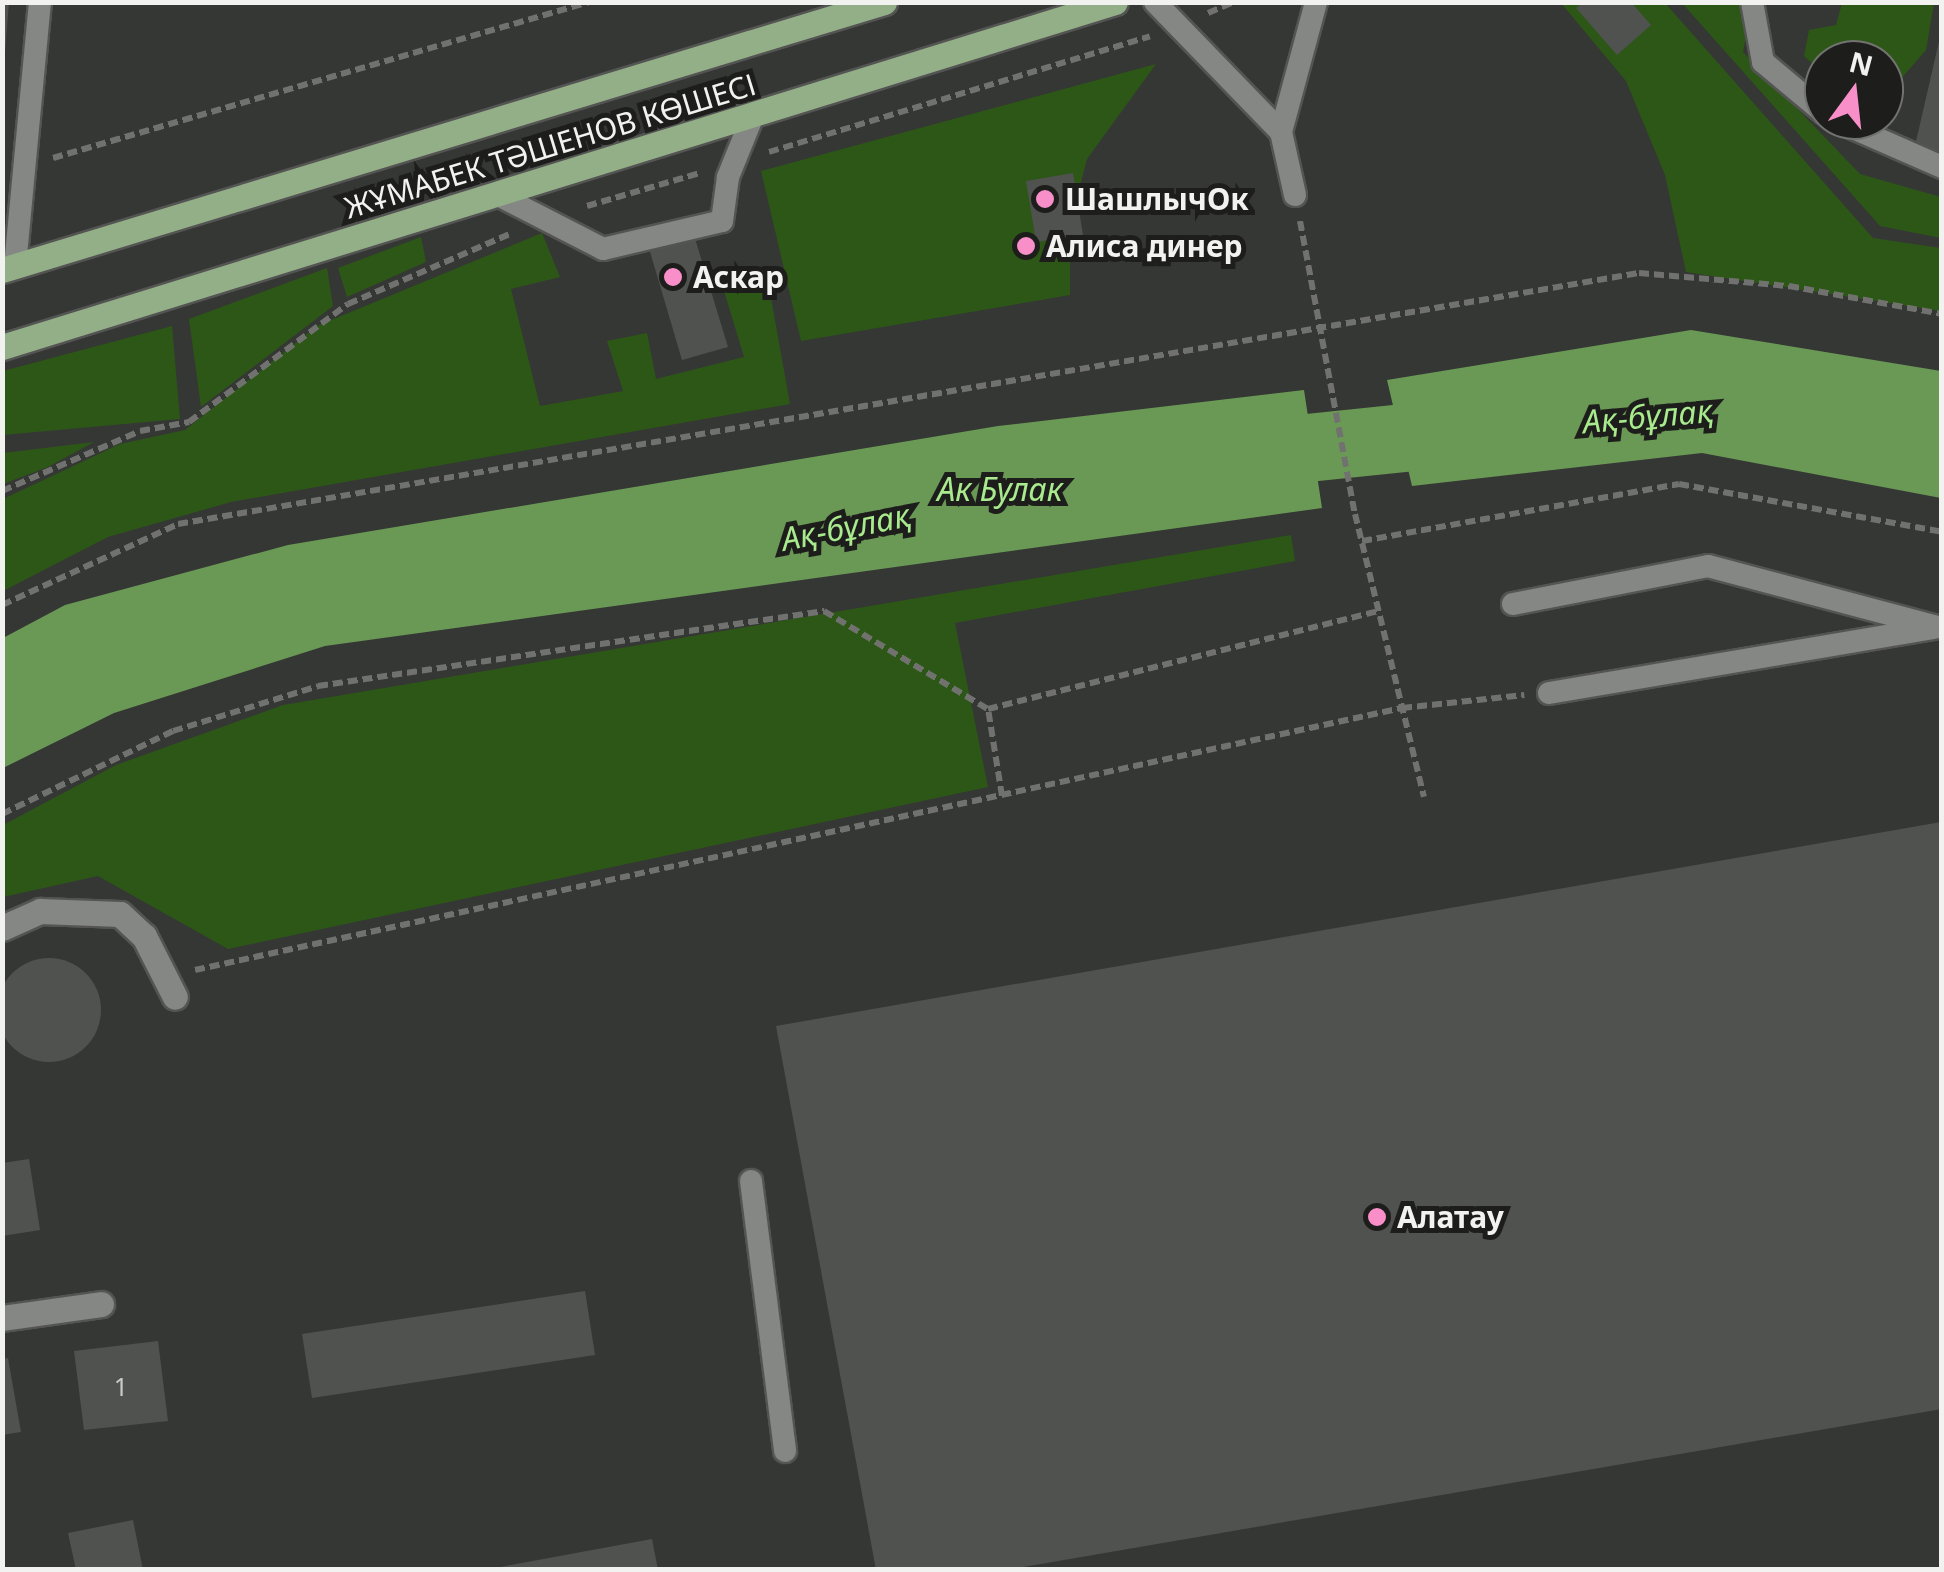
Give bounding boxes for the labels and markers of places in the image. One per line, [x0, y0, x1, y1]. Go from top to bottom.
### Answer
place label: ШашлычОк [1065, 181, 1249, 217]
marker: ШашлычОк [1034, 188, 1056, 210]
place label: Алиса динер [1046, 228, 1243, 264]
marker: Алиса динер [1015, 235, 1037, 257]
place label: Аскар [693, 259, 784, 295]
marker: Аскар [662, 266, 684, 288]
place label: Алатау [1397, 1199, 1504, 1235]
marker: Алатау [1366, 1206, 1388, 1228]

